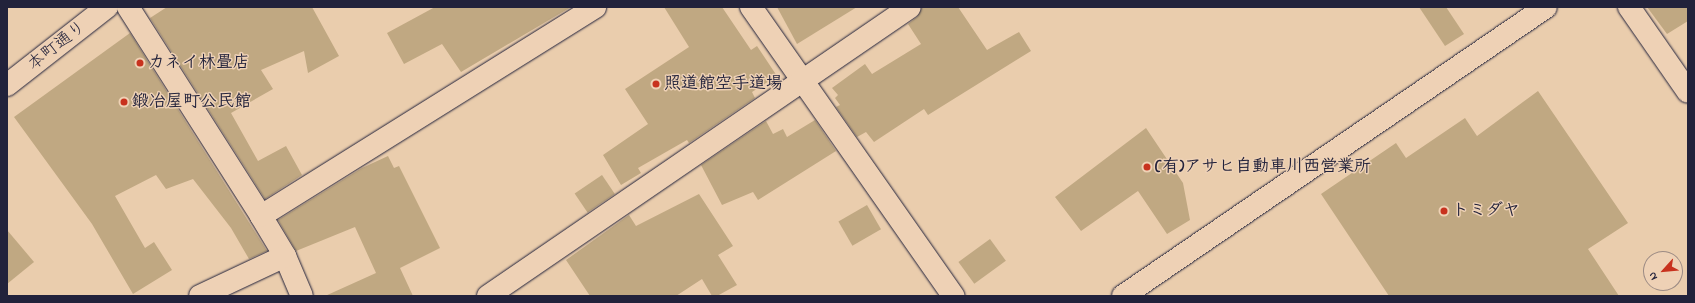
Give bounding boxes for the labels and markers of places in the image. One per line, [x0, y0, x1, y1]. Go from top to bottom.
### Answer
place label: カネイ林畳店 [148, 53, 250, 73]
marker: カネイ林畳店 [135, 58, 145, 68]
place label: 照道館空手道場 [664, 74, 783, 94]
marker: 照道館空手道場 [651, 79, 661, 89]
place label: 鍛冶屋町公民館 [132, 92, 251, 112]
marker: 鍛冶屋町公民館 [119, 97, 129, 107]
place label: (有)アサヒ自動車川西営業所 [1155, 157, 1371, 177]
marker: (有)アサヒ自動車川西営業所 [1142, 162, 1152, 172]
place label: トミダヤ [1452, 201, 1520, 221]
marker: トミダヤ [1439, 206, 1449, 216]

